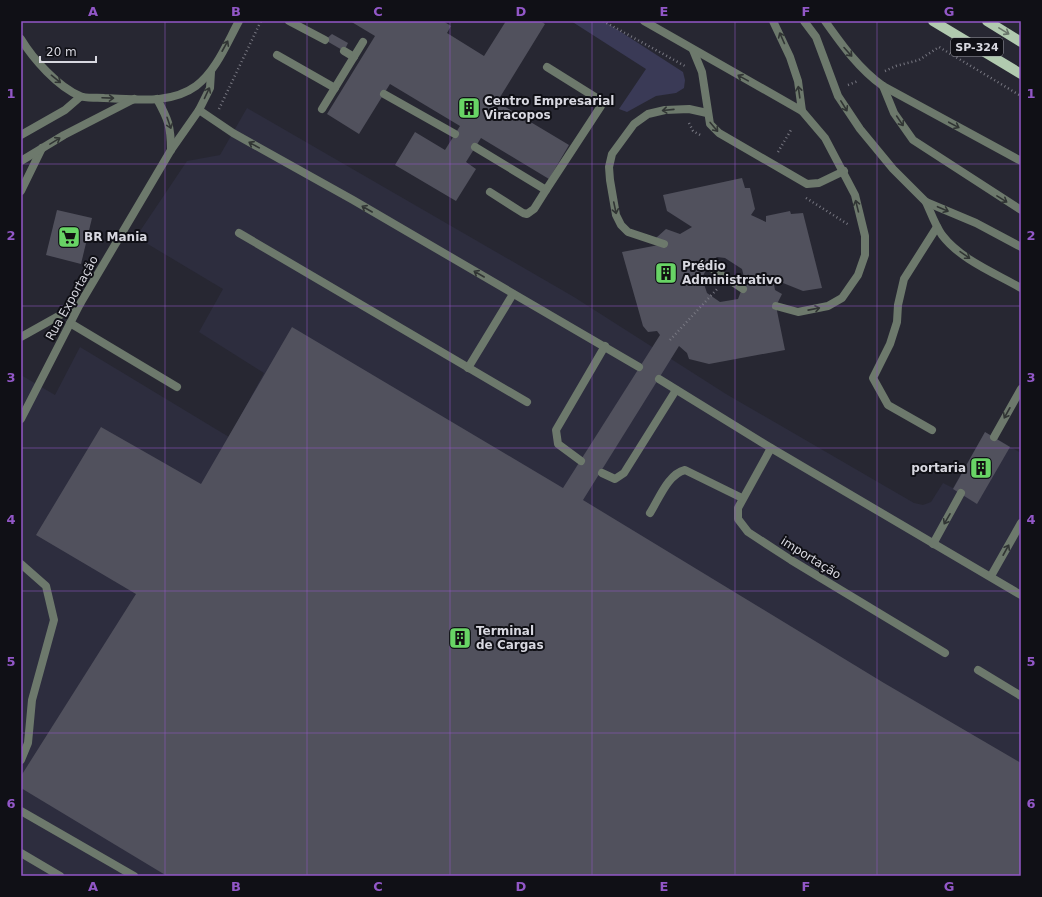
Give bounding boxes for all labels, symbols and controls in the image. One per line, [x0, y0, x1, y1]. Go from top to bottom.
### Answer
text: A [88, 4, 98, 19]
text: B [231, 4, 241, 19]
text: C [373, 4, 383, 19]
text: D [516, 4, 527, 19]
text: E [660, 4, 668, 19]
text: F [802, 4, 810, 19]
text: G [944, 4, 954, 19]
one-way arrow [998, 28, 1010, 36]
one-way arrow [778, 33, 786, 45]
scale bar [40, 38, 96, 64]
road number: SP-324 [951, 38, 1003, 56]
one-way arrow [222, 40, 230, 52]
text: 20 m [46, 45, 77, 59]
one-way arrow [844, 47, 853, 57]
one-way arrow [737, 74, 749, 82]
one-way arrow [50, 75, 61, 83]
text: 1 [6, 86, 16, 101]
one-way arrow [796, 86, 803, 99]
text: 1 [1026, 86, 1036, 101]
one-way arrow [204, 88, 211, 100]
one-way arrow [101, 94, 114, 102]
place label: Centro Empresarial Viracopos [484, 94, 614, 122]
building icon: Centro Empresarial Viracopos [456, 95, 482, 121]
one-way arrow [840, 101, 849, 112]
one-way arrow [662, 106, 675, 114]
one-way arrow [896, 115, 904, 126]
one-way arrow [166, 117, 173, 130]
one-way arrow [709, 122, 718, 132]
one-way arrow [948, 122, 960, 129]
one-way arrow [48, 136, 60, 144]
one-way arrow [248, 140, 260, 148]
one-way arrow [996, 195, 1008, 203]
one-way arrow [853, 200, 861, 213]
one-way arrow [612, 202, 620, 215]
one-way arrow [361, 204, 373, 212]
one-way arrow [936, 206, 948, 213]
supermarket icon: BR Mania [56, 224, 82, 250]
text: 2 [6, 228, 16, 243]
text: 2 [1026, 228, 1036, 243]
place label: BR Mania [84, 230, 147, 244]
one-way arrow [959, 251, 970, 259]
street label: Rua Exportação [43, 253, 101, 343]
place label: Prédio Administrativo [682, 259, 782, 287]
building icon: Prédio Administrativo [653, 260, 679, 286]
one-way arrow [473, 270, 485, 278]
one-way arrow [807, 305, 820, 313]
text: 3 [6, 370, 16, 385]
text: 3 [1026, 370, 1036, 385]
one-way arrow [1003, 407, 1011, 419]
building icon: portaria [968, 455, 994, 481]
place label: portaria [911, 461, 966, 475]
text: 4 [6, 512, 16, 527]
text: 4 [1026, 512, 1036, 527]
one-way arrow [943, 513, 951, 525]
street label: importação [778, 534, 844, 582]
one-way arrow [1002, 544, 1010, 556]
place label: Terminal de Cargas [476, 624, 544, 652]
building icon: Terminal de Cargas [447, 625, 473, 651]
text: 5 [6, 654, 16, 669]
text: 5 [1026, 654, 1036, 669]
text: 6 [6, 796, 16, 811]
text: 6 [1026, 796, 1036, 811]
text: A [88, 879, 98, 894]
text: B [231, 879, 241, 894]
text: C [373, 879, 383, 894]
text: D [516, 879, 527, 894]
text: E [660, 879, 668, 894]
text: F [802, 879, 810, 894]
text: G [944, 879, 954, 894]

